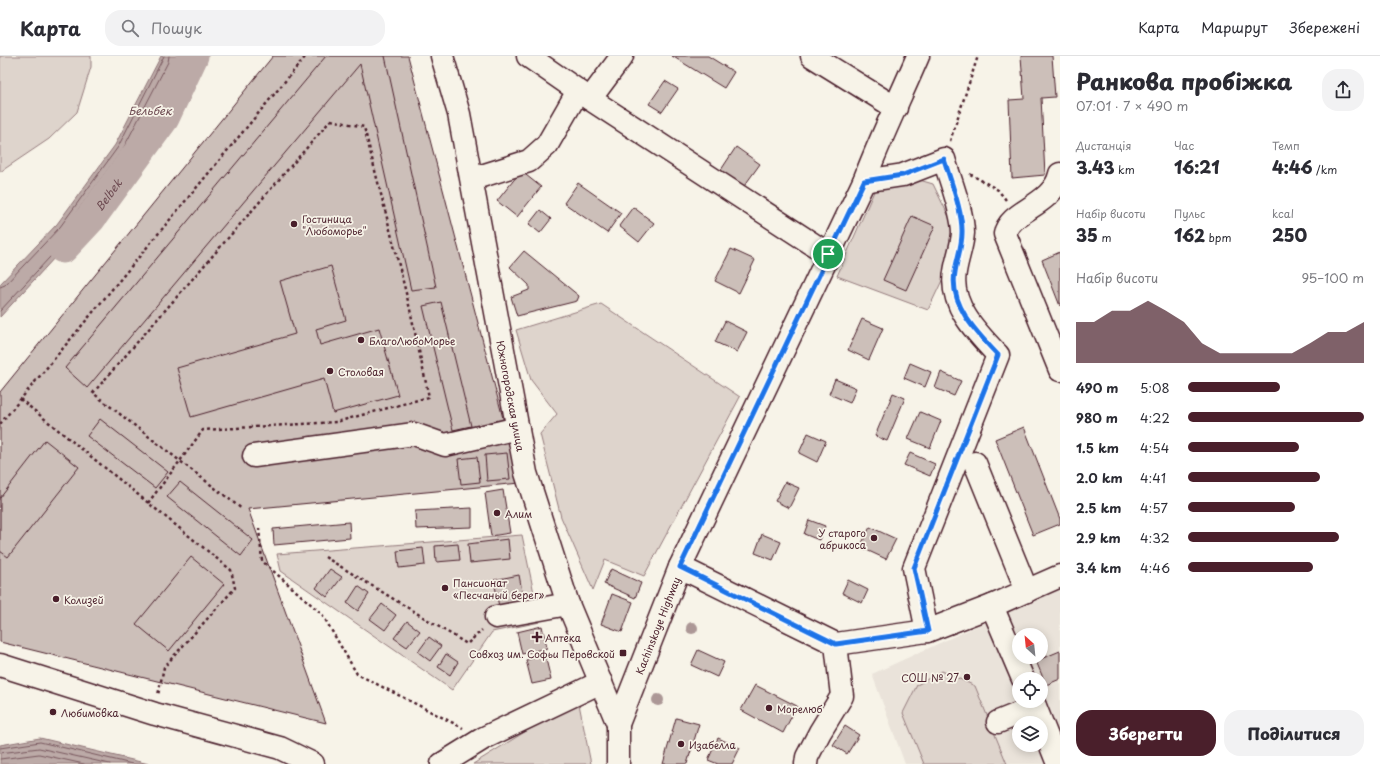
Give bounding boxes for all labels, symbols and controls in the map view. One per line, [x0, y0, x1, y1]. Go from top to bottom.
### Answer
search box [105, 10, 385, 46]
text: Карта [20, 14, 81, 42]
text: Пошук [151, 16, 202, 39]
icon: search [119, 17, 141, 39]
text: Карта [1138, 17, 1179, 38]
text: Маршрут [1201, 17, 1268, 38]
text: Збережені [1290, 17, 1360, 38]
text: Ранкова пробіжка [1076, 64, 1293, 97]
button: share [1322, 69, 1364, 111]
text: 07:01 · 7 × 490 m [1076, 96, 1188, 115]
water label: Бельбек [129, 102, 173, 119]
text: Дистанція [1076, 137, 1131, 154]
text: Час [1174, 137, 1194, 154]
text: Темп [1272, 137, 1300, 154]
text: 3.43 [1076, 154, 1115, 180]
text: 16:21 [1174, 154, 1219, 180]
text: 4:46 [1272, 154, 1313, 180]
text: km [1115, 161, 1135, 178]
text: /km [1313, 161, 1337, 178]
water label: Belbek [90, 174, 126, 214]
text: Набір висоти [1076, 205, 1146, 222]
text: Пульс [1174, 205, 1205, 222]
text: kcal [1272, 205, 1294, 222]
place label: Гостиница "Любоморье" [302, 211, 367, 238]
marker: Гостиница "Любоморье" [289, 219, 299, 229]
text: 35 [1076, 222, 1098, 248]
text: 162 [1174, 222, 1205, 248]
text: 250 [1272, 222, 1307, 248]
text: m [1098, 229, 1112, 246]
text: bpm [1205, 229, 1231, 246]
pin [811, 237, 845, 271]
icon: arrive [817, 243, 839, 265]
text: Набір висоти [1076, 268, 1158, 287]
text: 95–100 m [1301, 268, 1364, 287]
place label: БлагоЛюбоМорье [369, 333, 456, 348]
marker: БлагоЛюбоМорье [356, 335, 366, 345]
street label: Южногородская улица [494, 339, 529, 453]
place label: Столовая [338, 364, 384, 379]
marker: Столовая [325, 366, 335, 376]
text: 490 m [1076, 378, 1118, 397]
text: 5:08 [1140, 378, 1170, 397]
text: 980 m [1076, 408, 1118, 427]
text: 4:22 [1140, 408, 1170, 427]
text: 1.5 km [1076, 438, 1119, 457]
text: 4:54 [1140, 438, 1169, 457]
text: 2.0 km [1076, 468, 1123, 487]
text: 4:41 [1140, 468, 1166, 487]
text: 2.5 km [1076, 498, 1121, 517]
text: 4:57 [1140, 498, 1168, 517]
place label: Алим [505, 506, 532, 521]
marker: Алим [492, 508, 502, 518]
place label: У старого абрикоса [818, 525, 867, 552]
text: 2.9 km [1076, 528, 1121, 547]
text: 4:32 [1140, 528, 1170, 547]
marker: У старого абрикоса [869, 533, 879, 543]
text: 3.4 km [1076, 558, 1121, 577]
text: 4:46 [1140, 558, 1170, 577]
street label: Kachinskoye Highway [631, 574, 684, 676]
place label: Пансионат «Песчаный берег» [453, 575, 544, 602]
marker: Пансионат «Песчаный берег» [440, 583, 450, 593]
place label: Колизей [64, 592, 104, 607]
marker: Колизей [51, 594, 61, 604]
north arrow [1012, 628, 1048, 664]
map controls [1012, 628, 1048, 752]
place label: Аптека [545, 630, 582, 645]
marker: Аптека [532, 632, 542, 642]
place label: Совхоз им. Софьи Перовской [469, 646, 615, 661]
marker: Совхоз им. Софьи Перовской [618, 648, 628, 658]
place label: СОШ № 27 [901, 670, 959, 685]
marker: СОШ № 27 [962, 672, 972, 682]
button: locate [1012, 672, 1048, 708]
place label: Морелюб [777, 701, 823, 716]
marker: Морелюб [764, 703, 774, 713]
place label: Любимовка [61, 705, 120, 720]
marker: Любимовка [48, 707, 58, 717]
button: Зберегти [1076, 710, 1216, 756]
button: Поділитися [1224, 710, 1364, 756]
button: layers [1012, 716, 1048, 752]
place label: Изабелла [689, 737, 736, 752]
marker: Изабелла [676, 739, 686, 749]

